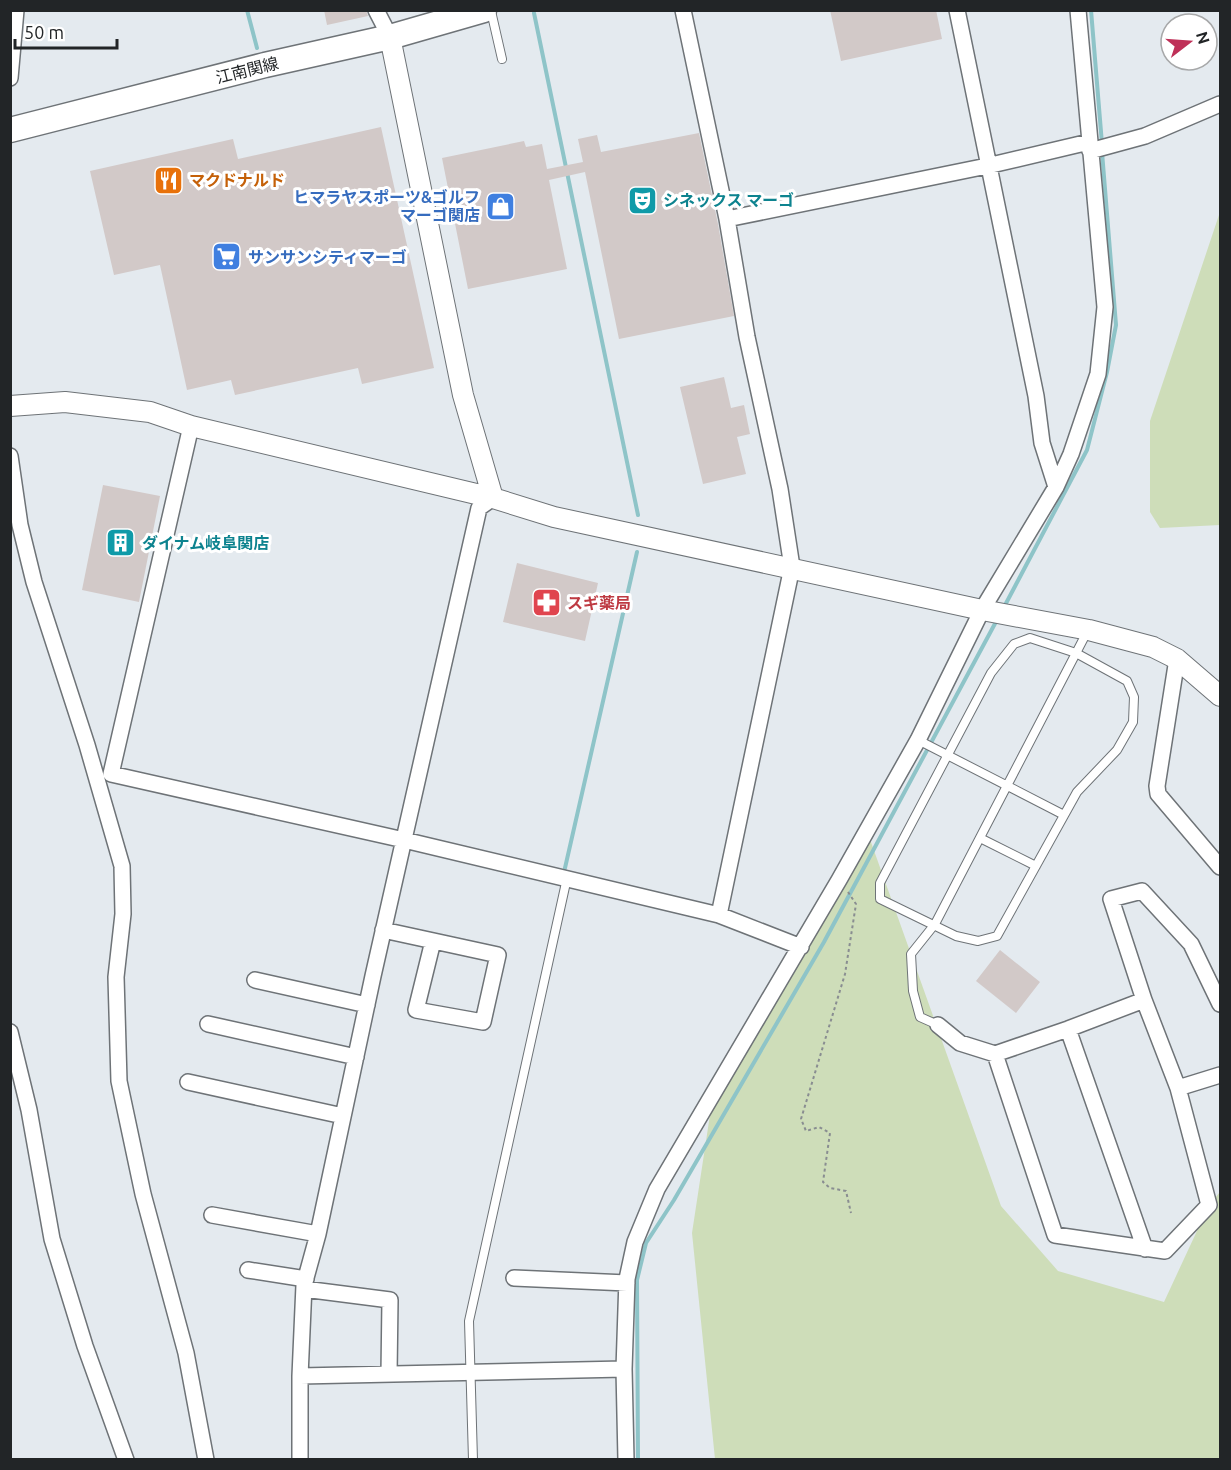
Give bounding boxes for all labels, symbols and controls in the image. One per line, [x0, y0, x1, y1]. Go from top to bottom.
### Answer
scale bar [15, 12, 117, 50]
north arrow [1159, 12, 1219, 72]
text: 50 m [24, 22, 64, 42]
text: N [1193, 29, 1214, 46]
street label: 江南関線 [214, 54, 280, 86]
restaurant icon: マクドナルド [152, 164, 184, 196]
place label: マクドナルド [189, 171, 285, 189]
theatre icon: シネックス マーゴ [626, 184, 658, 216]
place label: ヒマラヤスポーツ&ゴルフ マーゴ関店 [293, 188, 480, 224]
shop icon: ヒマラヤスポーツ&ゴルフ マーゴ関店 [485, 190, 517, 222]
place label: シネックス マーゴ [663, 191, 794, 209]
supermarket icon: サンサンシティマーゴ [211, 241, 243, 273]
place label: サンサンシティマーゴ [248, 248, 407, 266]
building icon: ダイナム岐阜関店 [105, 527, 137, 559]
place label: ダイナム岐阜関店 [142, 534, 269, 552]
pharmacy icon: スギ薬局 [530, 587, 562, 619]
place label: スギ薬局 [567, 594, 631, 612]

